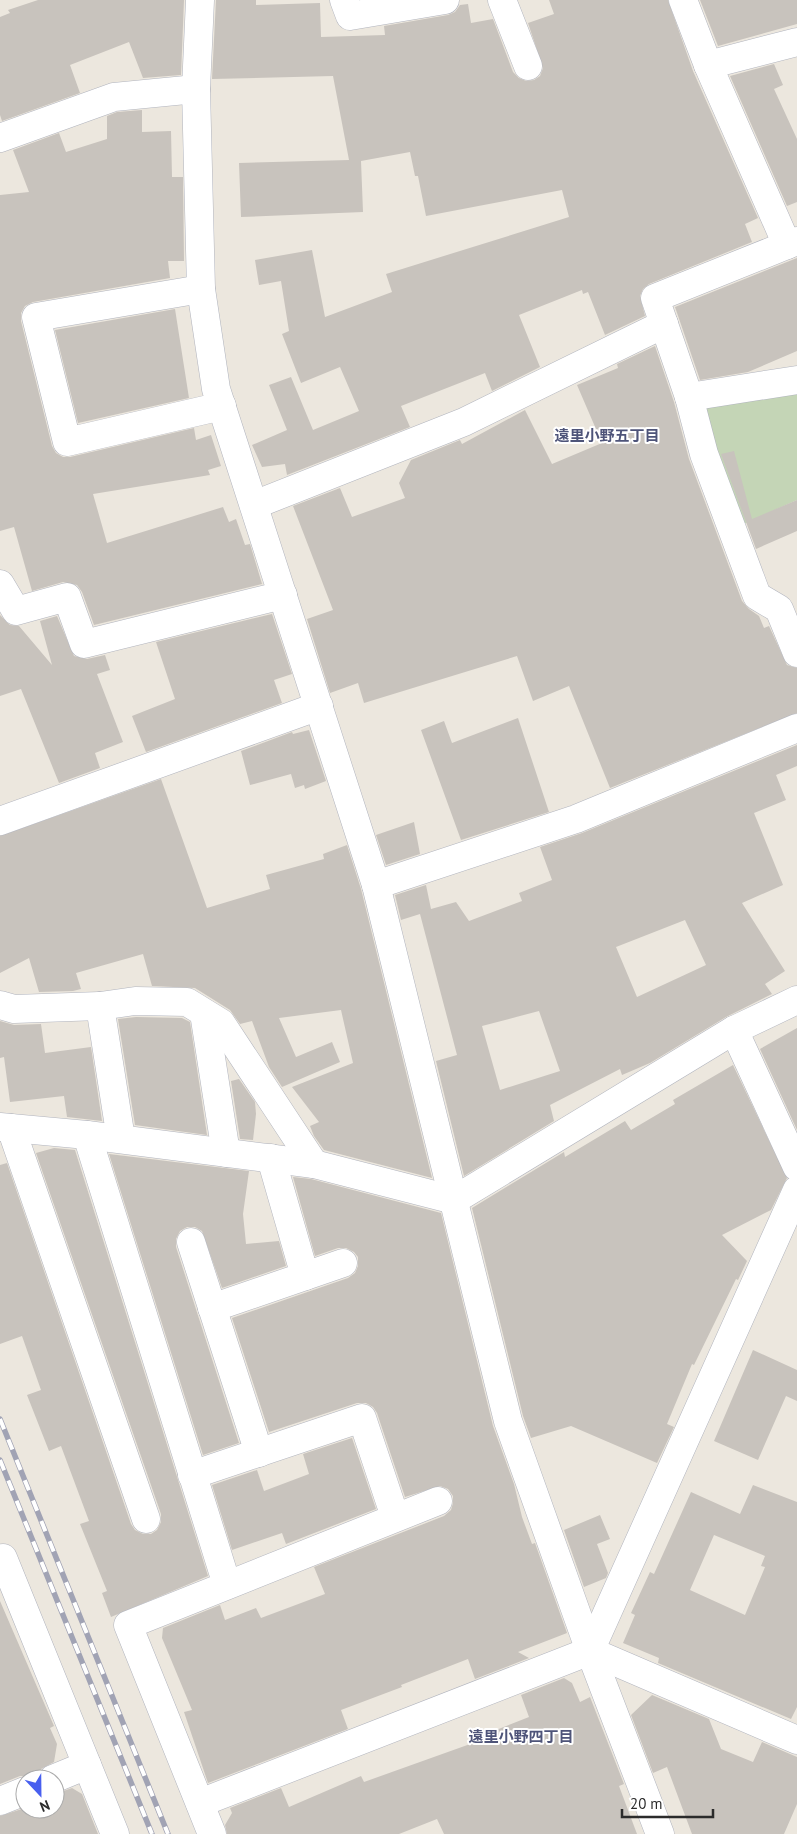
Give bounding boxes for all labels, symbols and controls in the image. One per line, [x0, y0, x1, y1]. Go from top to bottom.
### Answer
district label: 遠里小野五丁目 [554, 426, 660, 445]
district label: 遠里小野四丁目 [468, 1727, 574, 1746]
north arrow [15, 1769, 65, 1819]
scale bar [622, 1786, 713, 1818]
text: 20 m [630, 1794, 663, 1813]
text: N [37, 1796, 53, 1816]

